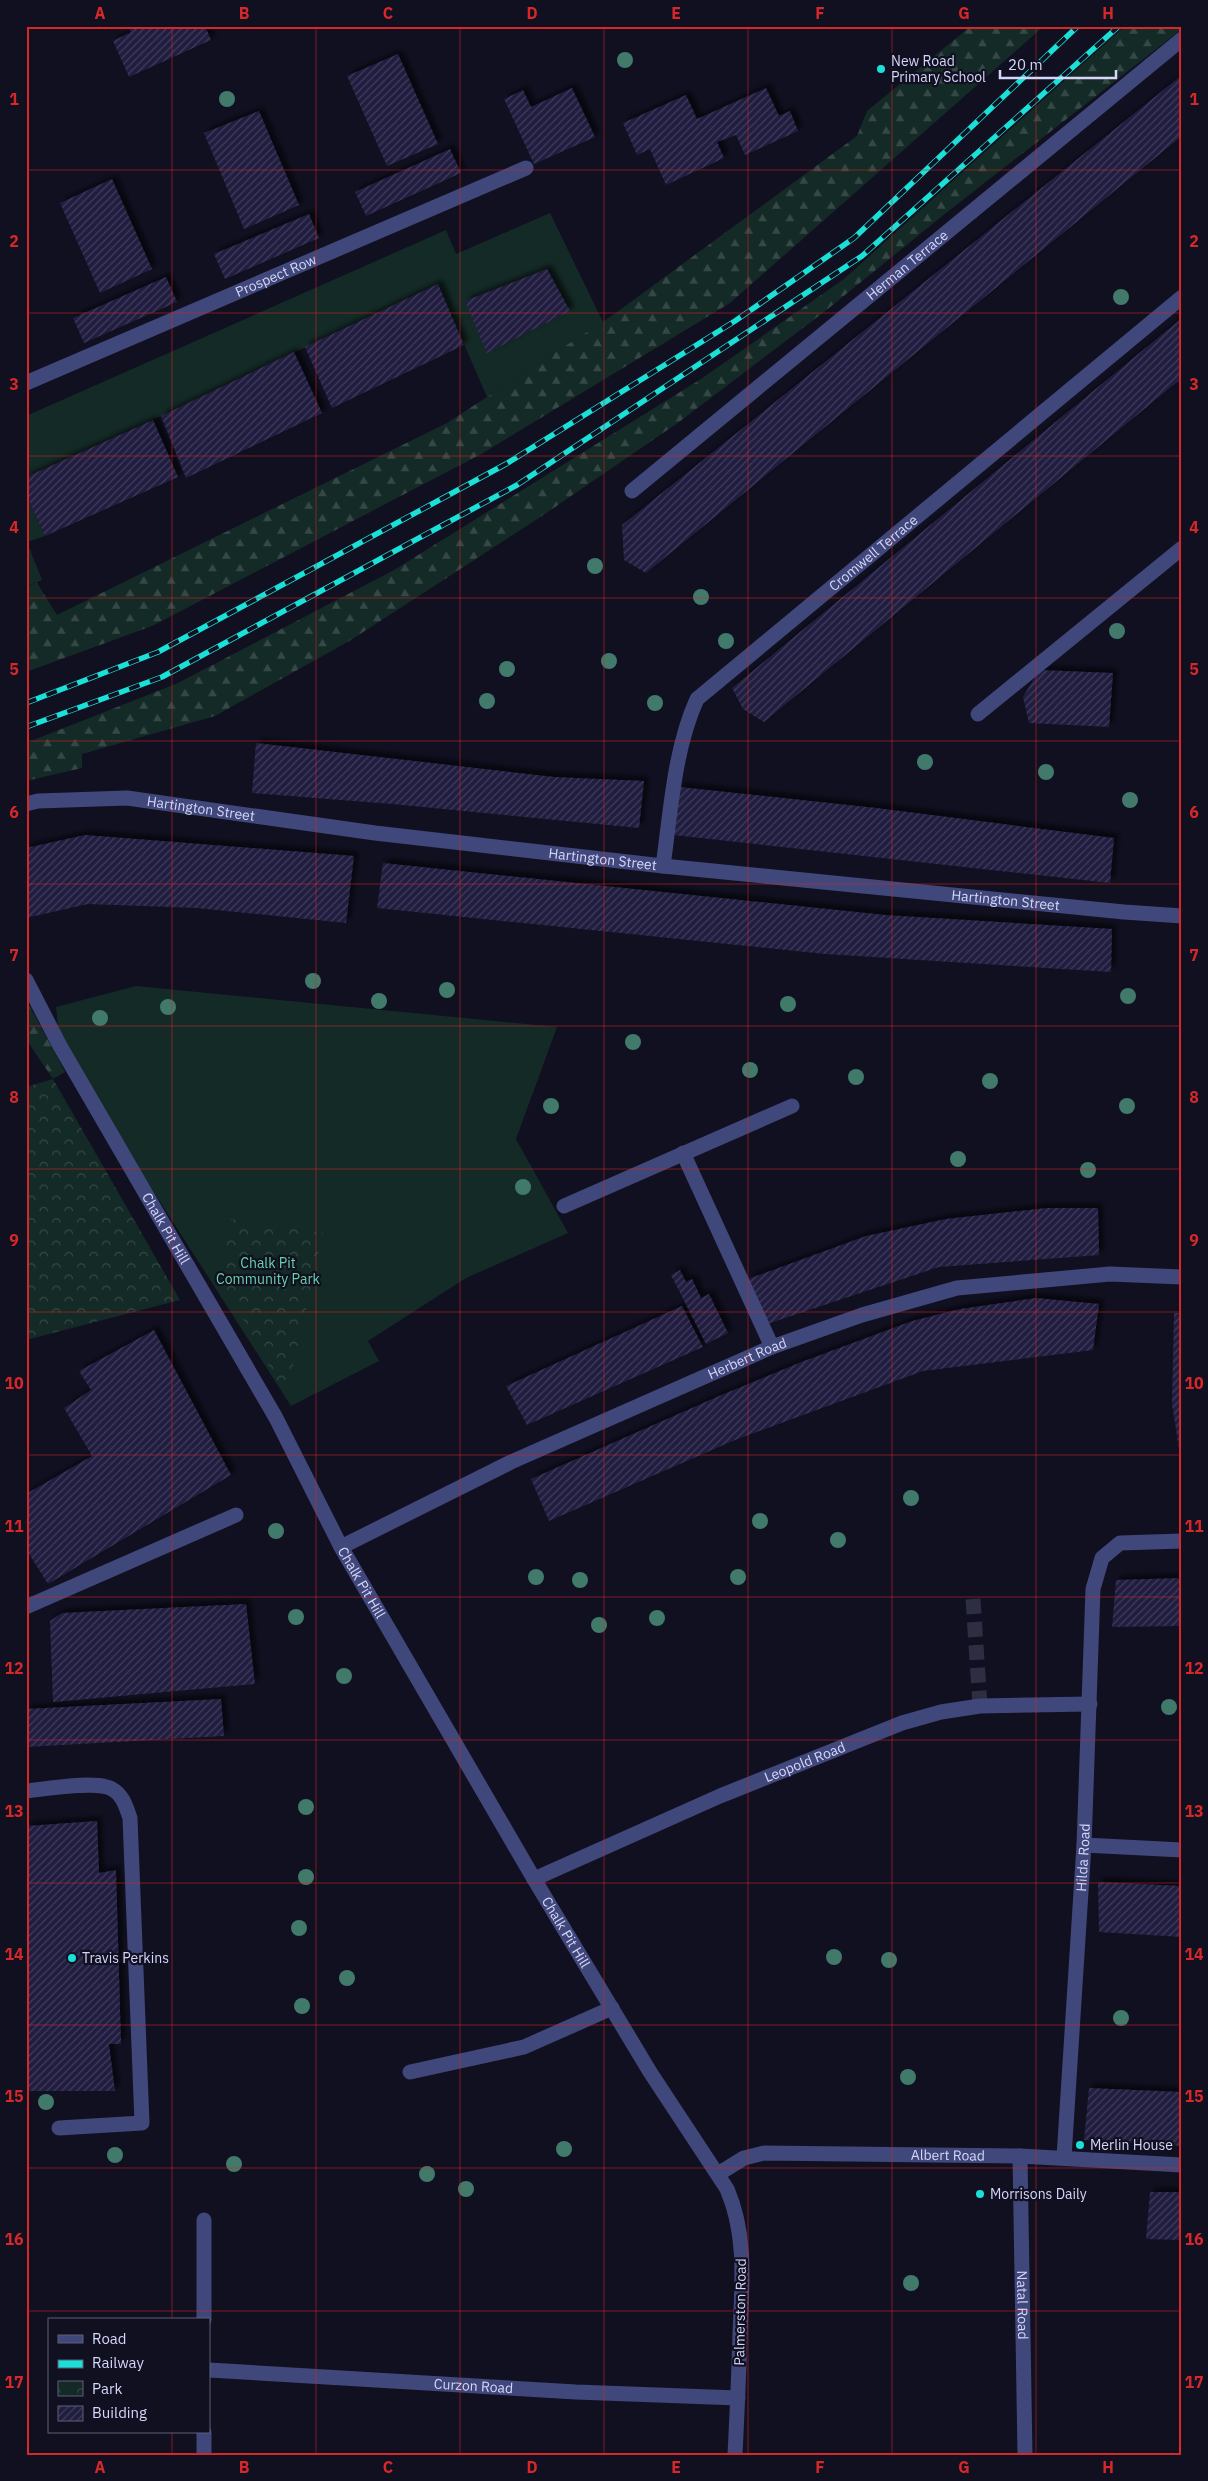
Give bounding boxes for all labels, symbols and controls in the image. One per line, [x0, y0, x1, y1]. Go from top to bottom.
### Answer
text: A [95, 3, 106, 23]
text: B [239, 3, 250, 23]
text: C [383, 3, 393, 23]
text: D [526, 3, 538, 23]
text: E [671, 3, 681, 23]
text: F [815, 3, 825, 23]
text: G [958, 3, 970, 23]
text: H [1102, 3, 1114, 23]
scale bar [1000, 48, 1117, 80]
place label: New Road Primary School [891, 52, 986, 86]
text: 20 m [1008, 55, 1043, 74]
marker: New Road Primary School [875, 63, 887, 75]
text: 1 [9, 89, 19, 109]
text: 1 [1189, 89, 1199, 109]
street label: Herman Terrace [862, 226, 952, 304]
text: 2 [9, 231, 19, 251]
text: 2 [1189, 231, 1199, 251]
street label: Prospect Row [233, 250, 319, 301]
text: 3 [9, 374, 19, 394]
text: 3 [1189, 374, 1199, 394]
street label: Cromwell Terrace [825, 511, 922, 595]
text: 4 [9, 517, 19, 537]
text: 4 [1189, 517, 1199, 537]
text: 5 [9, 659, 19, 679]
text: 5 [1189, 659, 1199, 679]
street label: Hartington Street [146, 792, 256, 825]
text: 6 [9, 802, 19, 822]
text: 6 [1189, 802, 1199, 822]
street label: Hartington Street [548, 844, 658, 874]
street label: Hartington Street [951, 886, 1061, 915]
text: 7 [9, 945, 19, 965]
text: 7 [1189, 945, 1199, 965]
text: 8 [9, 1087, 19, 1107]
text: 8 [1189, 1087, 1199, 1107]
street label: Chalk Pit Hill [138, 1189, 194, 1267]
text: 9 [9, 1230, 19, 1250]
text: 9 [1189, 1230, 1199, 1250]
park label: Chalk Pit Community Park [216, 1254, 321, 1288]
street label: Herbert Road [705, 1334, 789, 1383]
text: 10 [4, 1373, 24, 1393]
text: 10 [1184, 1373, 1204, 1393]
text: 11 [4, 1516, 24, 1536]
text: 11 [1184, 1516, 1204, 1536]
street label: Chalk Pit Hill [334, 1544, 390, 1622]
text: 12 [4, 1658, 24, 1678]
text: 12 [1184, 1658, 1204, 1678]
street label: Leopold Road [762, 1738, 848, 1786]
text: 13 [4, 1801, 24, 1821]
text: 13 [1184, 1801, 1204, 1821]
street label: Hilda Road [1072, 1823, 1094, 1892]
street label: Chalk Pit Hill [538, 1893, 594, 1971]
text: 14 [4, 1944, 24, 1964]
text: 14 [1184, 1944, 1204, 1964]
place label: Travis Perkins [82, 1949, 169, 1967]
marker: Travis Perkins [66, 1952, 78, 1964]
text: 15 [4, 2086, 24, 2106]
text: 15 [1184, 2086, 1204, 2106]
place label: Merlin House [1090, 2136, 1173, 2154]
marker: Merlin House [1074, 2139, 1086, 2151]
street label: Albert Road [911, 2146, 985, 2165]
place label: Morrisons Daily [990, 2185, 1087, 2203]
marker: Morrisons Daily [974, 2188, 986, 2200]
text: 16 [4, 2229, 24, 2249]
text: 16 [1184, 2229, 1204, 2249]
street label: Palmerston Road [730, 2258, 750, 2366]
street label: Natal Road [1013, 2270, 1032, 2340]
legend [48, 2318, 210, 2434]
text: Road [92, 2329, 127, 2348]
text: Railway [92, 2353, 145, 2372]
text: 17 [4, 2372, 24, 2392]
text: 17 [1184, 2372, 1204, 2392]
street label: Curzon Road [433, 2374, 514, 2397]
text: Park [92, 2379, 122, 2398]
text: Building [92, 2403, 147, 2422]
text: A [95, 2457, 106, 2477]
text: B [239, 2457, 250, 2477]
text: C [383, 2457, 393, 2477]
text: D [526, 2457, 538, 2477]
text: E [671, 2457, 681, 2477]
text: F [815, 2457, 825, 2477]
text: G [958, 2457, 970, 2477]
text: H [1102, 2457, 1114, 2477]

